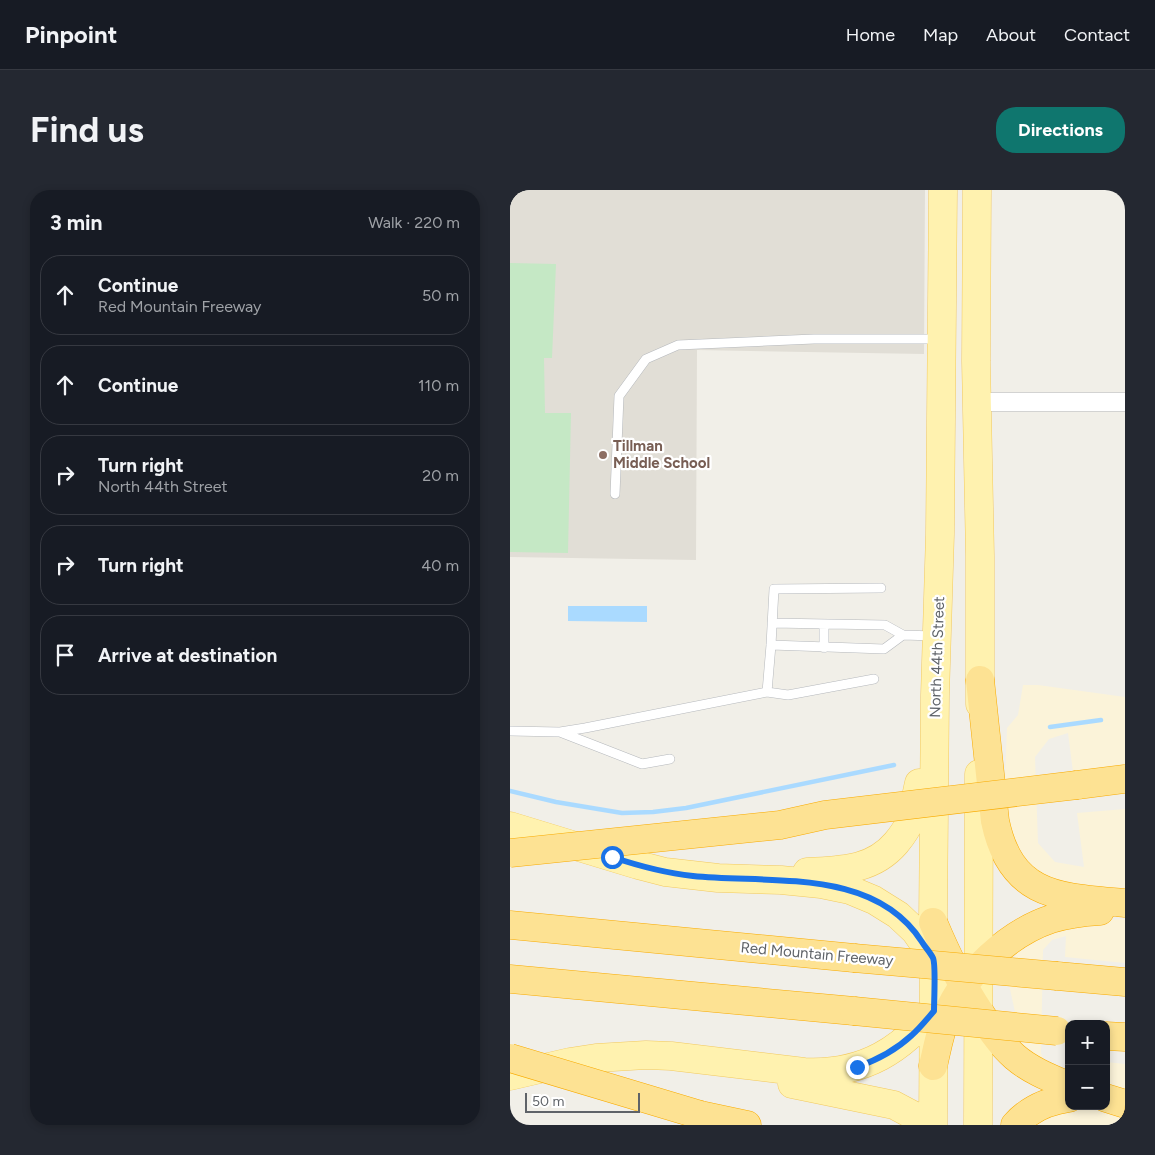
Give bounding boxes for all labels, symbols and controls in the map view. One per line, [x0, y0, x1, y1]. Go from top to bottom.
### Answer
text: Pinpoint [25, 20, 117, 49]
text: Home [846, 24, 895, 46]
text: Map [923, 24, 958, 46]
text: About [986, 24, 1036, 46]
text: Contact [1064, 24, 1130, 46]
button: Directions [996, 107, 1125, 153]
text: Find us [30, 109, 144, 151]
text: 3 min [50, 210, 102, 235]
text: Walk · 220 m [368, 213, 460, 232]
text: Continue [98, 274, 178, 297]
icon: ahead [51, 281, 79, 309]
text: 50 m [422, 286, 459, 305]
text: Red Mountain Freeway [98, 297, 262, 316]
icon: ahead [51, 371, 79, 399]
text: Continue [98, 374, 178, 397]
text: 110 m [418, 376, 459, 395]
place label: Tillman Middle School [613, 437, 710, 472]
marker: Tillman Middle School [597, 449, 609, 461]
text: Turn right [98, 454, 184, 477]
icon: right [51, 461, 79, 489]
text: 20 m [422, 466, 459, 485]
text: North 44th Street [98, 477, 228, 496]
icon: right [51, 551, 79, 579]
text: Turn right [98, 554, 184, 577]
text: 40 m [421, 556, 459, 575]
street label: North 44th Street [926, 596, 948, 718]
icon: arrive [51, 641, 79, 669]
text: Arrive at destination [98, 644, 277, 667]
route start [601, 846, 624, 869]
street label: Red Mountain Freeway [740, 938, 894, 970]
map controls [1065, 1020, 1110, 1110]
button: + [1065, 1020, 1110, 1065]
route end [846, 1056, 869, 1079]
button: − [1065, 1065, 1110, 1110]
scale bar [525, 1090, 640, 1113]
text: 50 m [532, 1093, 564, 1110]

